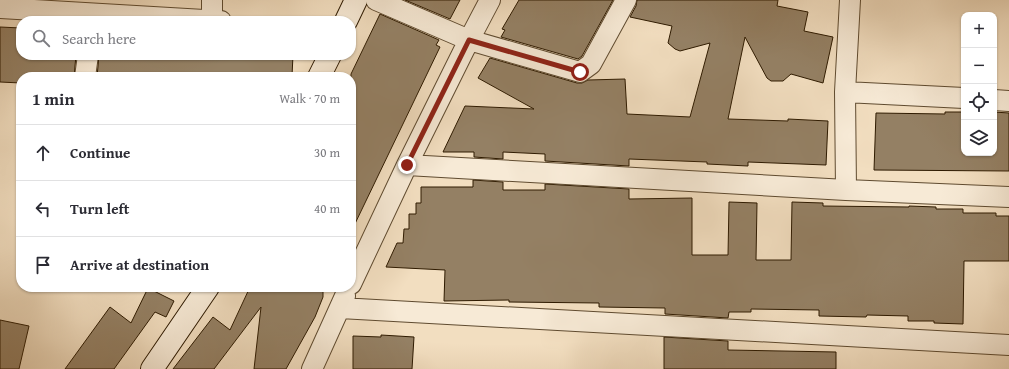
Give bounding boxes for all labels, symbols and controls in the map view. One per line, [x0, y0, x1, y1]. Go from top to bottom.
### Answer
map controls [961, 12, 997, 156]
button: + [961, 12, 997, 48]
search box [16, 16, 356, 60]
icon: search [30, 27, 52, 49]
text: Search here [62, 28, 136, 49]
button: − [961, 48, 997, 84]
route start [571, 63, 589, 81]
button: locate [961, 84, 997, 120]
text: 1 min [32, 86, 74, 111]
text: Walk · 70 m [279, 89, 340, 108]
button: layers [961, 120, 997, 156]
icon: ahead [32, 142, 54, 164]
text: Continue [70, 142, 131, 163]
text: 30 m [314, 143, 340, 162]
route end [398, 156, 416, 174]
icon: left [32, 198, 54, 220]
text: Turn left [70, 198, 129, 219]
text: 40 m [314, 199, 340, 218]
icon: arrive [32, 254, 54, 276]
text: Arrive at destination [70, 254, 209, 275]

